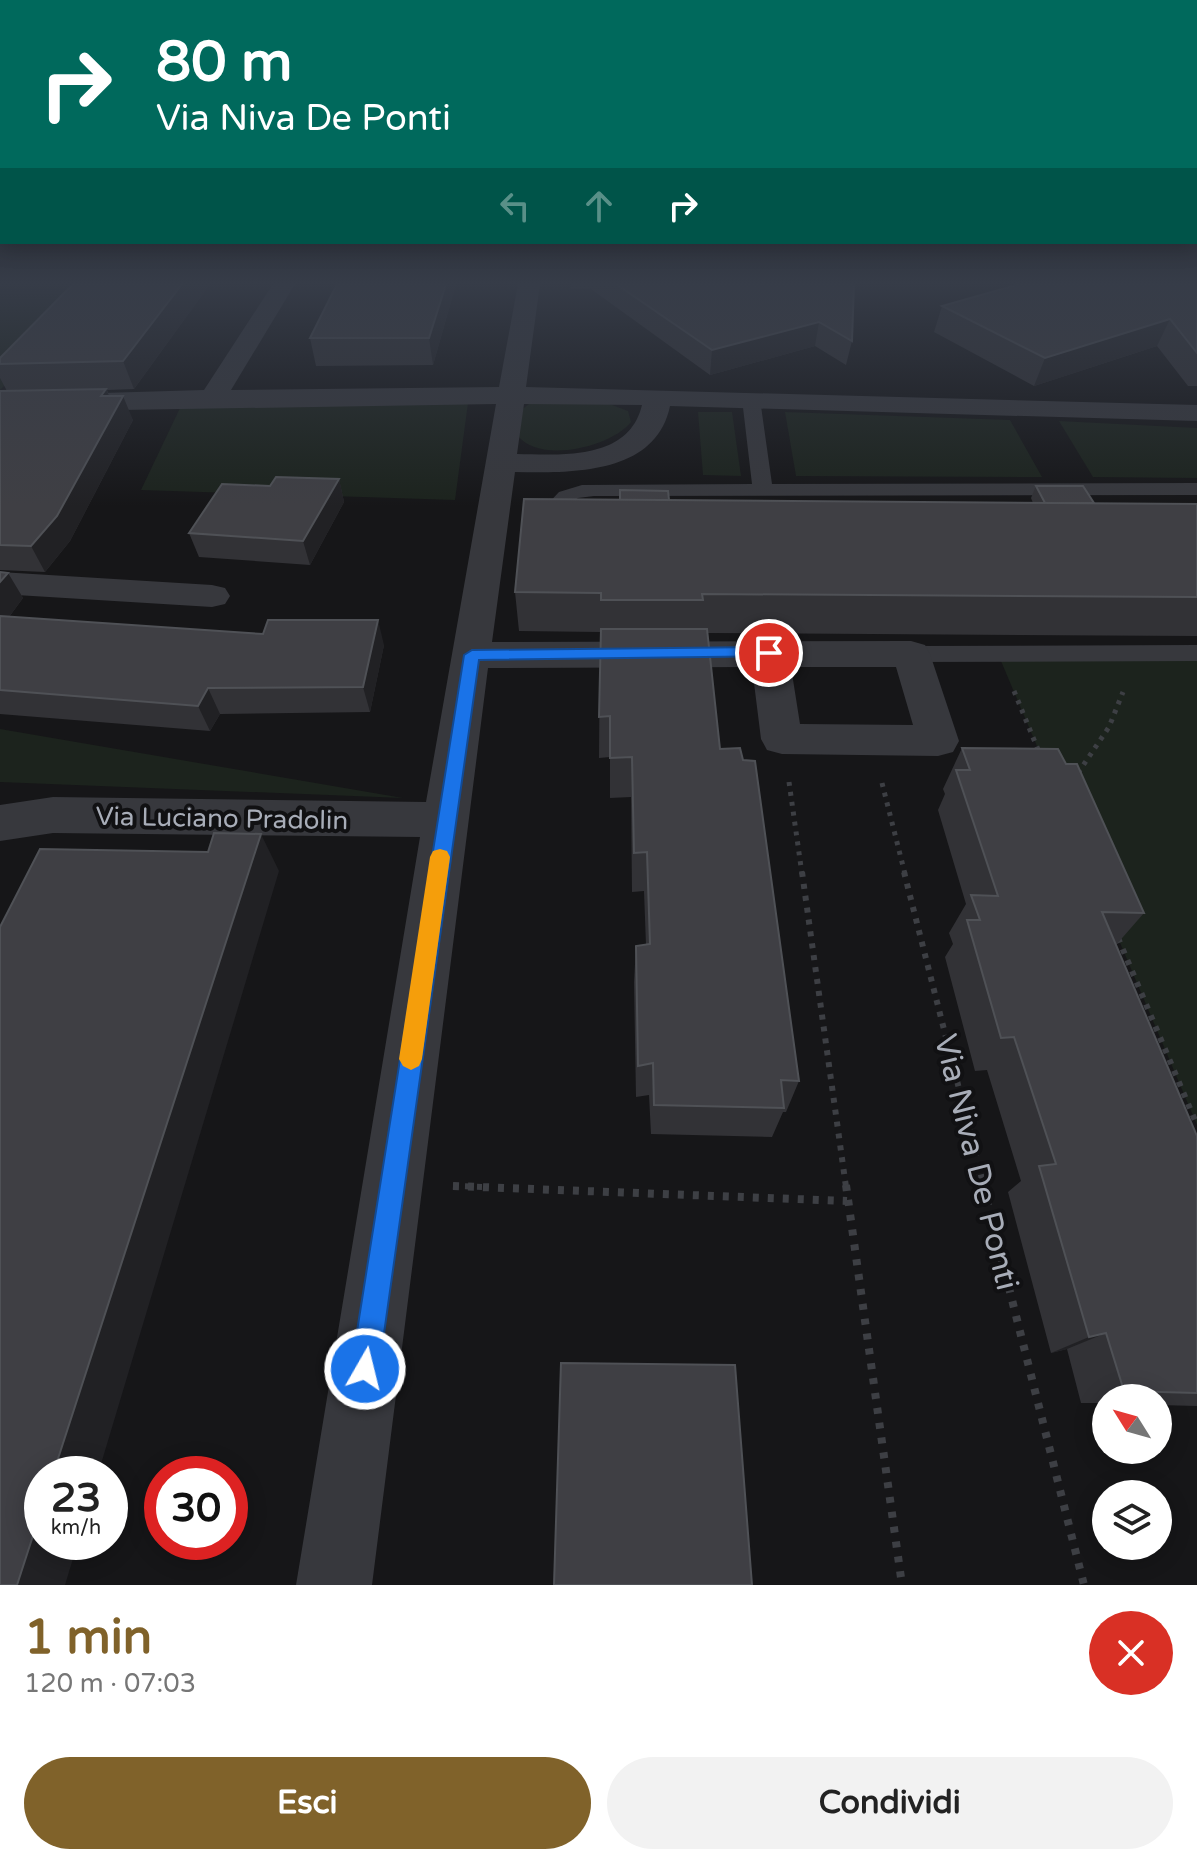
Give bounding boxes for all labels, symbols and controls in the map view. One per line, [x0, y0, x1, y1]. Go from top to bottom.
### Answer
text: 80 m [156, 29, 292, 96]
icon: right [24, 32, 128, 136]
text: Via Niva De Ponti [156, 97, 451, 140]
icon: left [493, 184, 537, 228]
icon: ahead [577, 184, 621, 228]
icon: right [661, 184, 705, 228]
pin [735, 619, 803, 687]
icon: arrive [747, 631, 791, 675]
street label: Via Luciano Pradolin [95, 801, 349, 836]
street label: Via Niva De Ponti [926, 1030, 1026, 1294]
position arrow [323, 1327, 407, 1411]
north arrow [1092, 1384, 1172, 1464]
map controls [1092, 1384, 1172, 1560]
speed limit sign: 30 [144, 1456, 248, 1560]
text: 23 [51, 1474, 101, 1522]
button: layers [1092, 1480, 1172, 1560]
text: km/h [51, 1516, 101, 1540]
text: 1 min [24, 1609, 152, 1667]
button: close [1089, 1611, 1173, 1695]
text: 120 m · 07:03 [24, 1668, 196, 1699]
button: Esci [24, 1757, 591, 1849]
button: Condividi [607, 1757, 1173, 1849]

